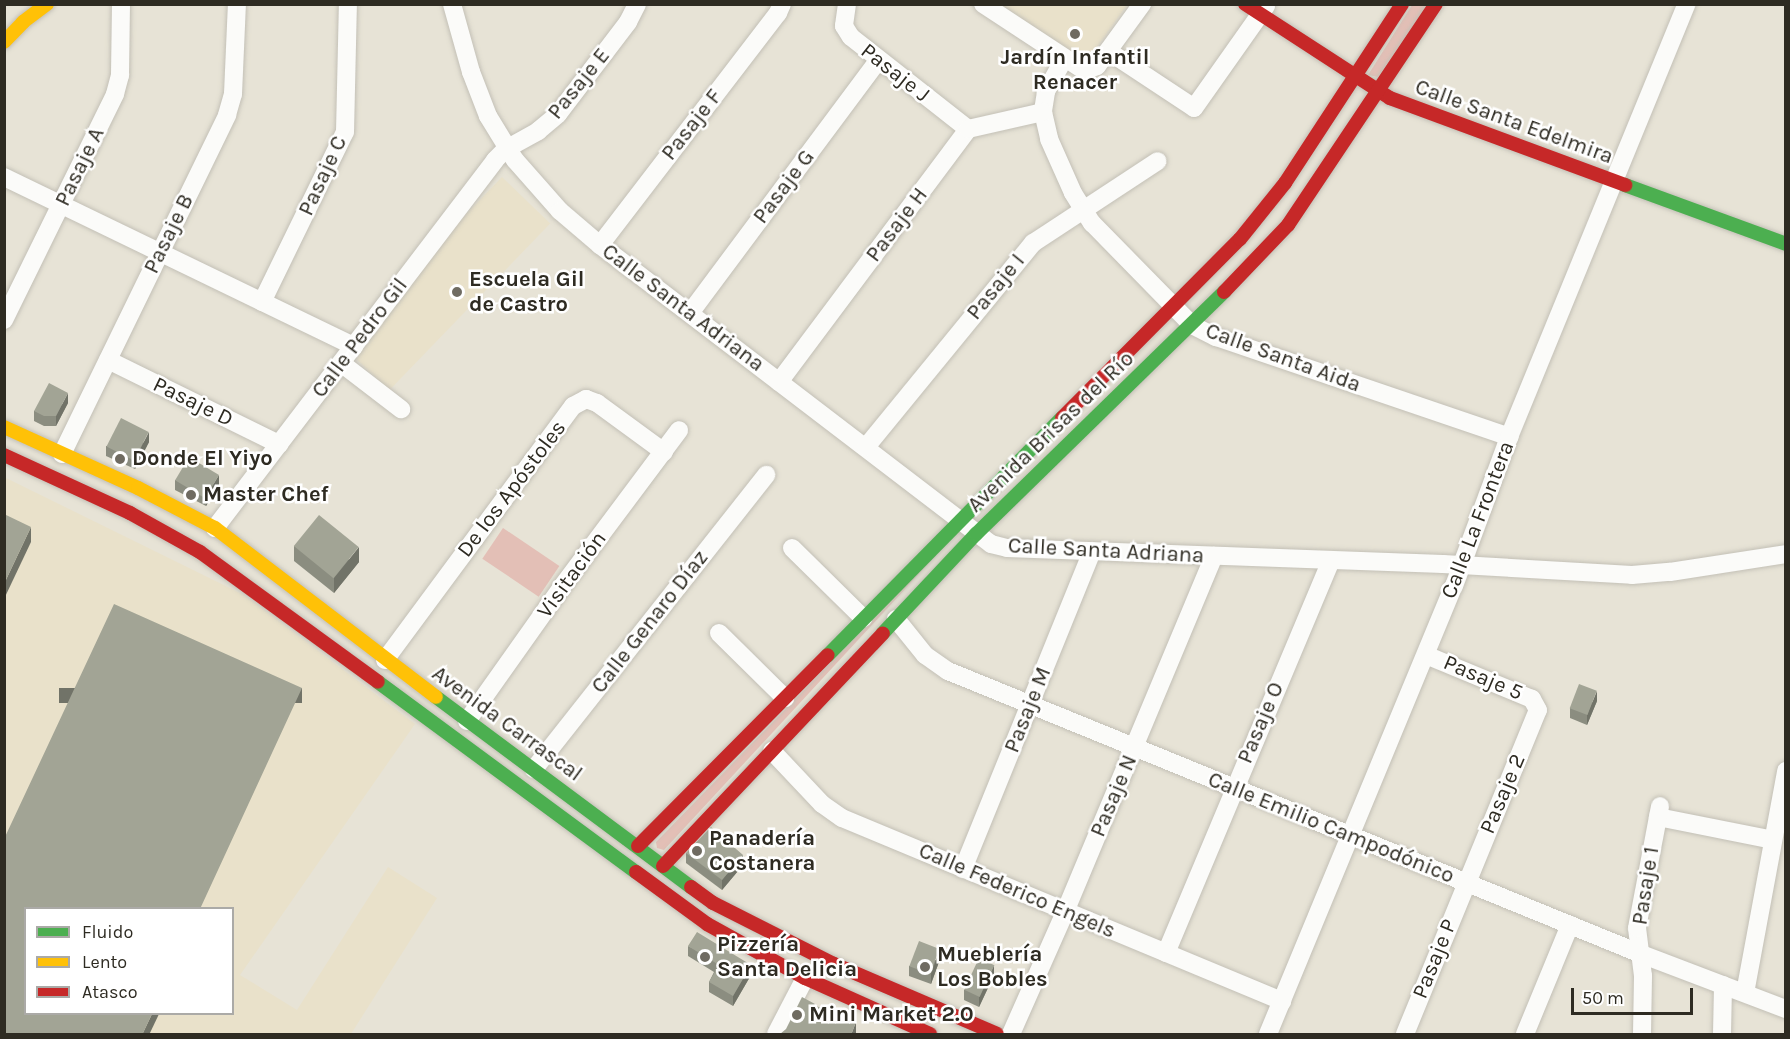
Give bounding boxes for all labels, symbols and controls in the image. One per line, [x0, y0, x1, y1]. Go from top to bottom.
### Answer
marker: Jardín Infantil Renacer [1068, 27, 1082, 41]
street label: Pasaje J [855, 38, 935, 108]
street label: Pasaje E [542, 43, 616, 125]
place label: Jardín Infantil Renacer [1001, 44, 1149, 96]
street label: Calle Santa Edelmira [1411, 74, 1617, 170]
street label: Pasaje F [656, 84, 728, 166]
street label: Pasaje A [50, 123, 110, 211]
street label: Pasaje C [293, 132, 353, 220]
street label: Pasaje G [748, 145, 820, 229]
street label: Pasaje H [861, 183, 933, 267]
street label: Pasaje B [138, 190, 200, 278]
street label: Calle Santa Adriana [597, 238, 769, 378]
street label: Pasaje I [961, 249, 1031, 325]
place label: Escuela Gil de Castro [469, 266, 585, 318]
street label: Calle Pedro Gil [306, 273, 414, 403]
marker: Escuela Gil de Castro [450, 285, 464, 299]
street label: Calle Santa Aida [1202, 318, 1364, 398]
street label: Avenida Brisas del Río [962, 346, 1140, 518]
street label: Pasaje D [149, 371, 237, 433]
street label: De los Apóstoles [452, 415, 572, 563]
street label: Calle La Frontera [1436, 438, 1520, 602]
place label: Donde El Yiyo [132, 446, 273, 472]
marker: Donde El Yiyo [113, 452, 127, 466]
place label: Master Chef [203, 482, 329, 508]
marker: Master Chef [184, 488, 198, 502]
street label: Visitación [532, 527, 612, 623]
street label: Calle Santa Adriana [1007, 533, 1205, 569]
street label: Calle Genaro Díaz [586, 545, 714, 699]
street label: Pasaje 5 [1439, 649, 1527, 707]
street label: Avenida Carrascal [427, 661, 587, 787]
street label: Pasaje M [999, 663, 1057, 757]
street label: Pasaje O [1232, 678, 1290, 768]
street label: Pasaje 2 [1474, 750, 1532, 838]
street label: Pasaje N [1085, 751, 1143, 841]
street label: Calle Emilio Campodónico [1204, 766, 1458, 890]
place label: Panadería Costanera [709, 825, 815, 876]
street label: Calle Federico Engels [915, 838, 1119, 944]
marker: Panadería Costanera [690, 844, 704, 858]
street label: Pasaje 1 [1627, 845, 1665, 927]
legend [24, 907, 234, 1015]
street label: Pasaje P [1407, 915, 1463, 1003]
text: Fluido [82, 921, 133, 943]
place label: Pizzería Santa Delicia [717, 931, 857, 982]
place label: Mueblería Los Bobles [937, 941, 1048, 992]
marker: Pizzería Santa Delicia [698, 950, 712, 964]
text: Lento [82, 951, 127, 973]
marker: Mueblería Los Bobles [918, 960, 932, 974]
scale bar [1574, 976, 1696, 1014]
text: Atasco [82, 981, 138, 1003]
text: 50 m [1582, 987, 1624, 1009]
place label: Mini Market 2.0 [809, 1002, 974, 1028]
marker: Mini Market 2.0 [790, 1008, 804, 1022]

